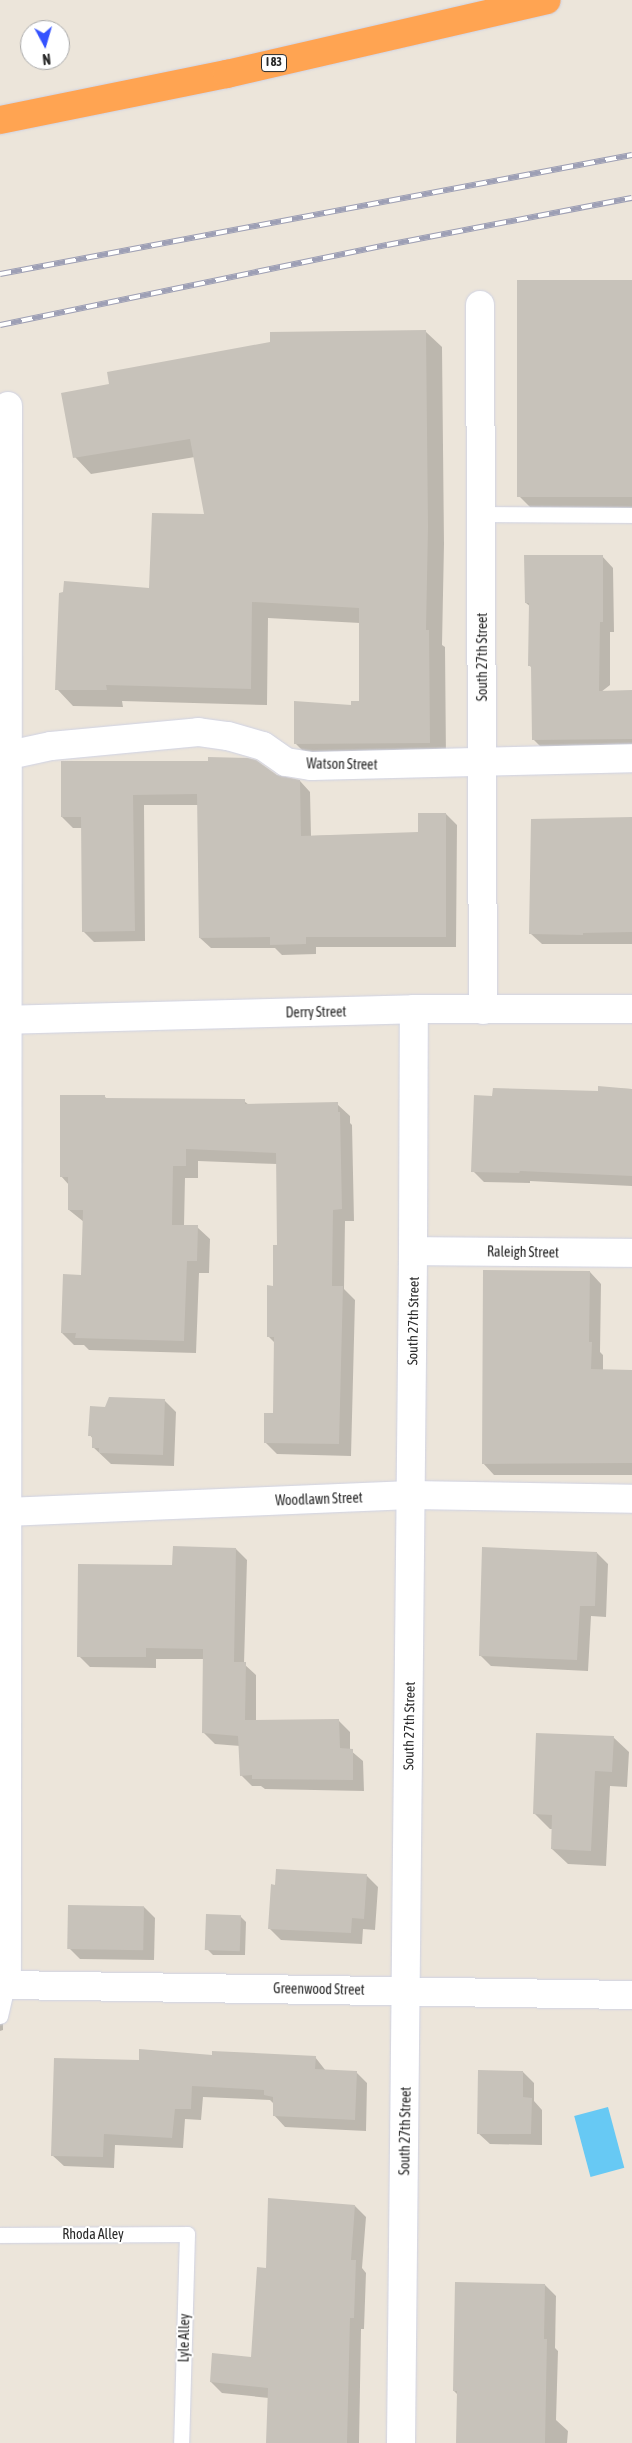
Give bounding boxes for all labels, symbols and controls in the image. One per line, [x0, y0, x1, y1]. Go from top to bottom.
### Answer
north arrow [20, 20, 70, 70]
text: N [42, 51, 51, 67]
road number: I 83 [260, 54, 288, 72]
street label: South 27th Street [474, 613, 490, 701]
street label: Watson Street [306, 755, 378, 773]
street label: Derry Street [285, 1003, 347, 1021]
street label: Raleigh Street [487, 1243, 559, 1261]
street label: South 27th Street [404, 1277, 422, 1365]
street label: Woodlawn Street [275, 1489, 363, 1509]
street label: South 27th Street [400, 1682, 418, 1770]
street label: Greenwood Street [273, 1980, 365, 1998]
street label: South 27th Street [396, 2087, 414, 2175]
street label: Rhoda Alley [62, 2226, 124, 2242]
street label: Lyle Alley [175, 2313, 193, 2363]

